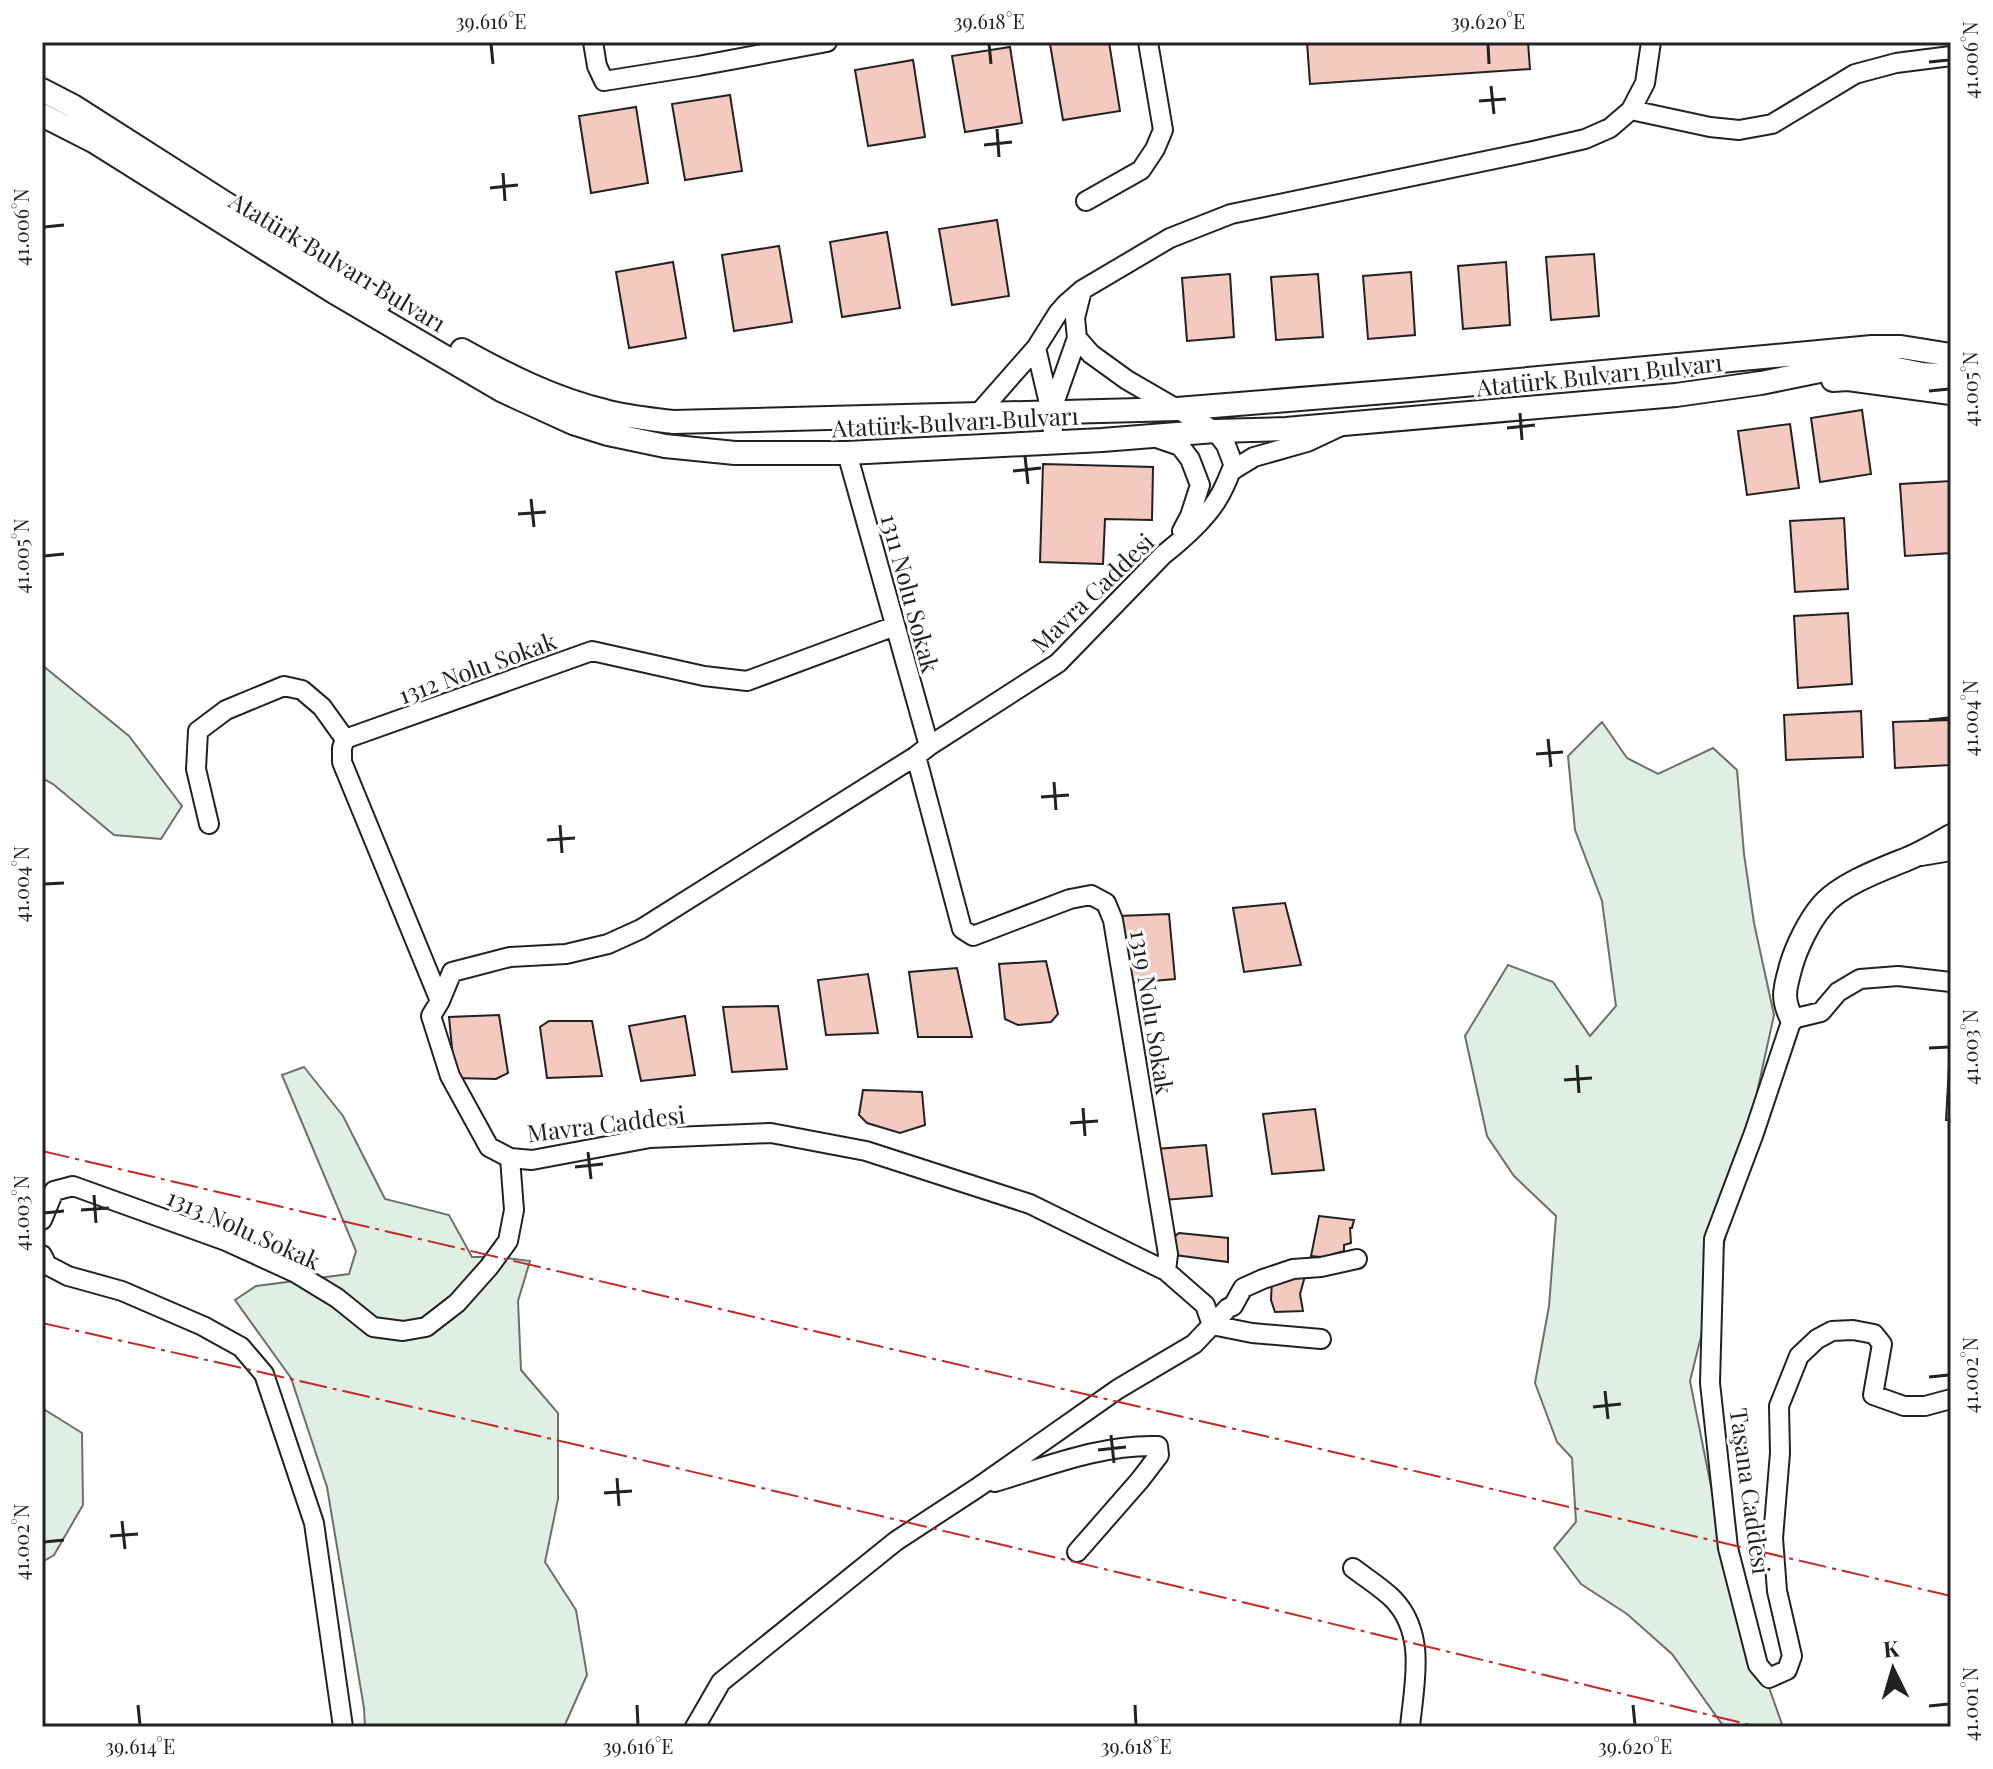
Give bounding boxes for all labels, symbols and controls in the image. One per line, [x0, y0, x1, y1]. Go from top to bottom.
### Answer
text: 39.616°E [456, 7, 526, 34]
text: 39.618°E [953, 7, 1025, 34]
text: 39.620°E [1451, 7, 1525, 34]
text: 41.006°N [1956, 21, 1983, 99]
street label: Atatürk Bulvarı Bulvarı [223, 183, 452, 338]
text: 41.006°N [7, 188, 34, 266]
street label: Atatürk Bulvarı Bulvarı [1473, 345, 1724, 403]
text: 41.005°N [1956, 351, 1983, 427]
street label: Atatürk Bulvarı Bulvarı [830, 399, 1079, 443]
street label: 1311 Nolu Sokak [874, 510, 948, 677]
text: 41.005°N [7, 518, 34, 594]
street label: Mavra Caddesi [1024, 525, 1160, 659]
street label: 1312 Nolu Sokak [394, 623, 561, 710]
text: 41.004°N [1956, 680, 1983, 756]
text: 41.004°N [7, 846, 34, 922]
street label: 1319 Nolu Sokak [1124, 927, 1182, 1098]
text: 41.003°N [1956, 1009, 1983, 1085]
street label: Mavra Caddesi [525, 1097, 687, 1149]
text: 41.003°N [7, 1175, 34, 1251]
street label: 1313 Nolu Sokak [162, 1180, 326, 1276]
text: 41.002°N [1956, 1337, 1983, 1413]
street label: Taşana Caddesi [1724, 1406, 1778, 1576]
text: 41.002°N [7, 1504, 34, 1580]
north arrow [1853, 1629, 1933, 1709]
text: K [1882, 1632, 1901, 1664]
text: 41.001°N [1956, 1667, 1983, 1741]
text: 39.614°E [105, 1732, 175, 1759]
text: 39.616°E [603, 1732, 673, 1759]
text: 39.618°E [1100, 1732, 1172, 1759]
text: 39.620°E [1598, 1732, 1672, 1759]

